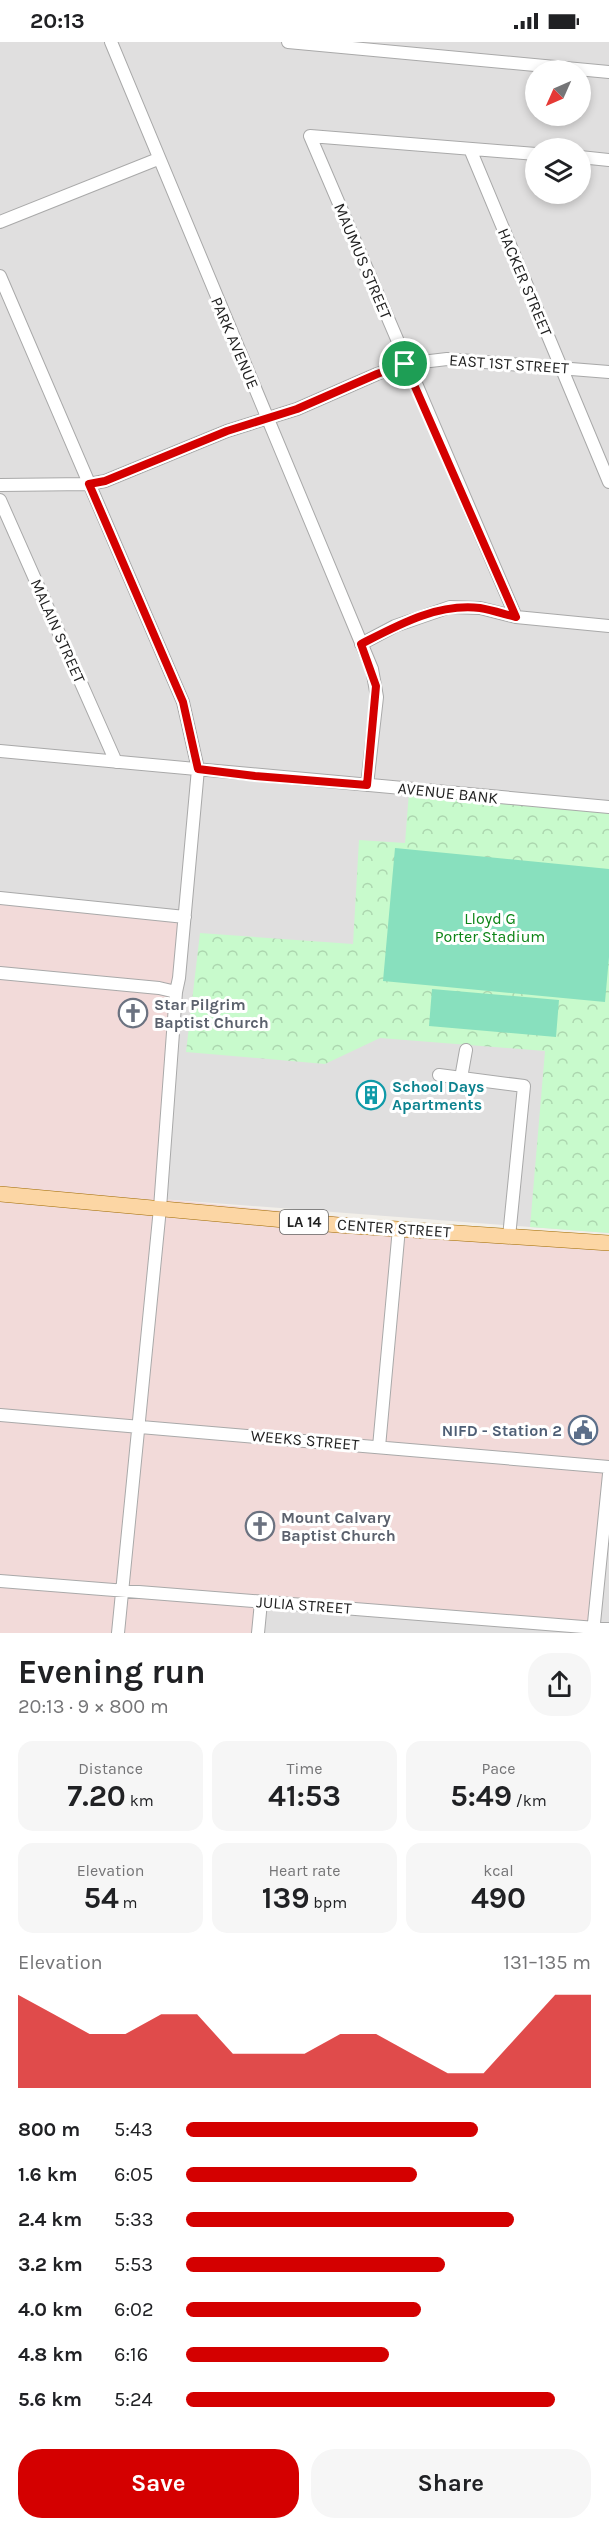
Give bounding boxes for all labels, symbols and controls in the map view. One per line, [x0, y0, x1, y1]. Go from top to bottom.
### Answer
text: 20:13 [30, 8, 85, 34]
north arrow [525, 60, 591, 126]
map controls [525, 60, 591, 204]
button: layers [525, 138, 591, 204]
street label: MAUMUS STREET [330, 200, 396, 322]
street label: HACKER STREET [494, 225, 556, 339]
street label: PARK AVENUE [207, 294, 263, 392]
pin [379, 338, 430, 389]
icon: arrive [388, 347, 421, 380]
street label: EAST 1ST STREET [449, 350, 569, 378]
street label: MALAIN STREET [27, 576, 89, 686]
street label: AVENUE BANK [397, 778, 499, 808]
park label: Lloyd G Porter Stadium [435, 909, 545, 946]
place label: Star Pilgrim Baptist Church [154, 995, 269, 1032]
church icon: Star Pilgrim Baptist Church [117, 997, 149, 1029]
place label: School Days Apartments [392, 1077, 485, 1114]
building icon: School Days Apartments [355, 1079, 387, 1111]
road number: LA 14 [280, 1210, 328, 1234]
street label: CENTER STREET [337, 1215, 451, 1241]
public building icon: NIFD - Station 2 [567, 1414, 599, 1446]
place label: NIFD - Station 2 [442, 1421, 562, 1440]
street label: WEEKS STREET [250, 1426, 360, 1454]
place label: Mount Calvary Baptist Church [281, 1508, 396, 1545]
church icon: Mount Calvary Baptist Church [244, 1510, 276, 1542]
street label: JULIA STREET [256, 1592, 352, 1618]
text: Evening run [18, 1653, 206, 1691]
button: share [528, 1653, 591, 1716]
text: 20:13 · 9 × 800 m [18, 1695, 169, 1718]
text: Distance [78, 1759, 143, 1778]
text: Time [287, 1759, 322, 1778]
text: Pace [481, 1759, 516, 1778]
text: 7.20 [67, 1778, 126, 1814]
text: 41:53 [268, 1778, 341, 1814]
text: 5:49 [450, 1778, 512, 1814]
text: km [126, 1791, 154, 1810]
text: /km [512, 1791, 547, 1810]
text: Elevation [77, 1861, 144, 1880]
text: Heart rate [268, 1861, 341, 1880]
text: kcal [483, 1861, 514, 1880]
text: 54 [83, 1880, 119, 1916]
text: 139 [262, 1880, 310, 1916]
text: 490 [471, 1880, 526, 1916]
text: m [119, 1893, 138, 1912]
text: bpm [310, 1893, 347, 1912]
text: Elevation [18, 1951, 103, 1974]
text: 131–135 m [503, 1951, 591, 1974]
text: 800 m [18, 2118, 80, 2141]
text: 5:43 [114, 2118, 153, 2141]
text: 1.6 km [18, 2163, 77, 2186]
text: 6:05 [114, 2163, 153, 2186]
text: 2.4 km [18, 2208, 82, 2231]
text: 5:33 [114, 2208, 154, 2231]
text: 3.2 km [18, 2253, 83, 2276]
text: 5:53 [114, 2253, 153, 2276]
text: 4.0 km [18, 2298, 83, 2321]
text: 6:02 [114, 2298, 154, 2321]
text: 4.8 km [18, 2343, 83, 2366]
text: 6:16 [114, 2343, 148, 2366]
text: 5.6 km [18, 2388, 82, 2411]
text: 5:24 [114, 2388, 153, 2411]
button: Save [18, 2449, 299, 2518]
button: Share [311, 2449, 591, 2518]

